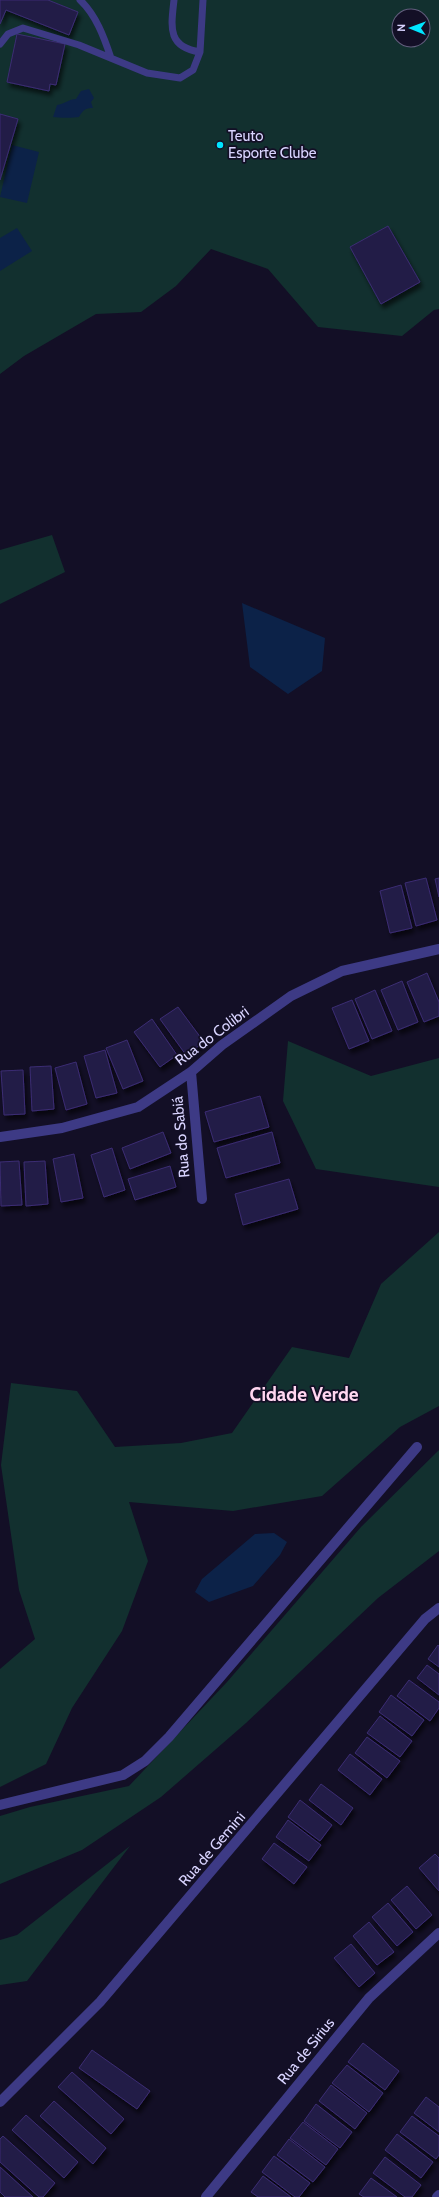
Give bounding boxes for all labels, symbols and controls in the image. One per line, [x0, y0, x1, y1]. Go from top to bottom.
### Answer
north arrow [391, 8, 431, 48]
text: N [394, 24, 408, 32]
place label: Teuto Esporte Clube [228, 127, 317, 162]
marker: Teuto Esporte Clube [215, 140, 225, 150]
street label: Rua do Colibri [172, 1002, 252, 1070]
street label: Rua do Sabiá [168, 1095, 194, 1179]
district label: Cidade Verde [249, 1383, 359, 1406]
street label: Rua de Gemini [175, 1808, 249, 1890]
street label: Rua de Sirius [274, 2014, 338, 2088]

